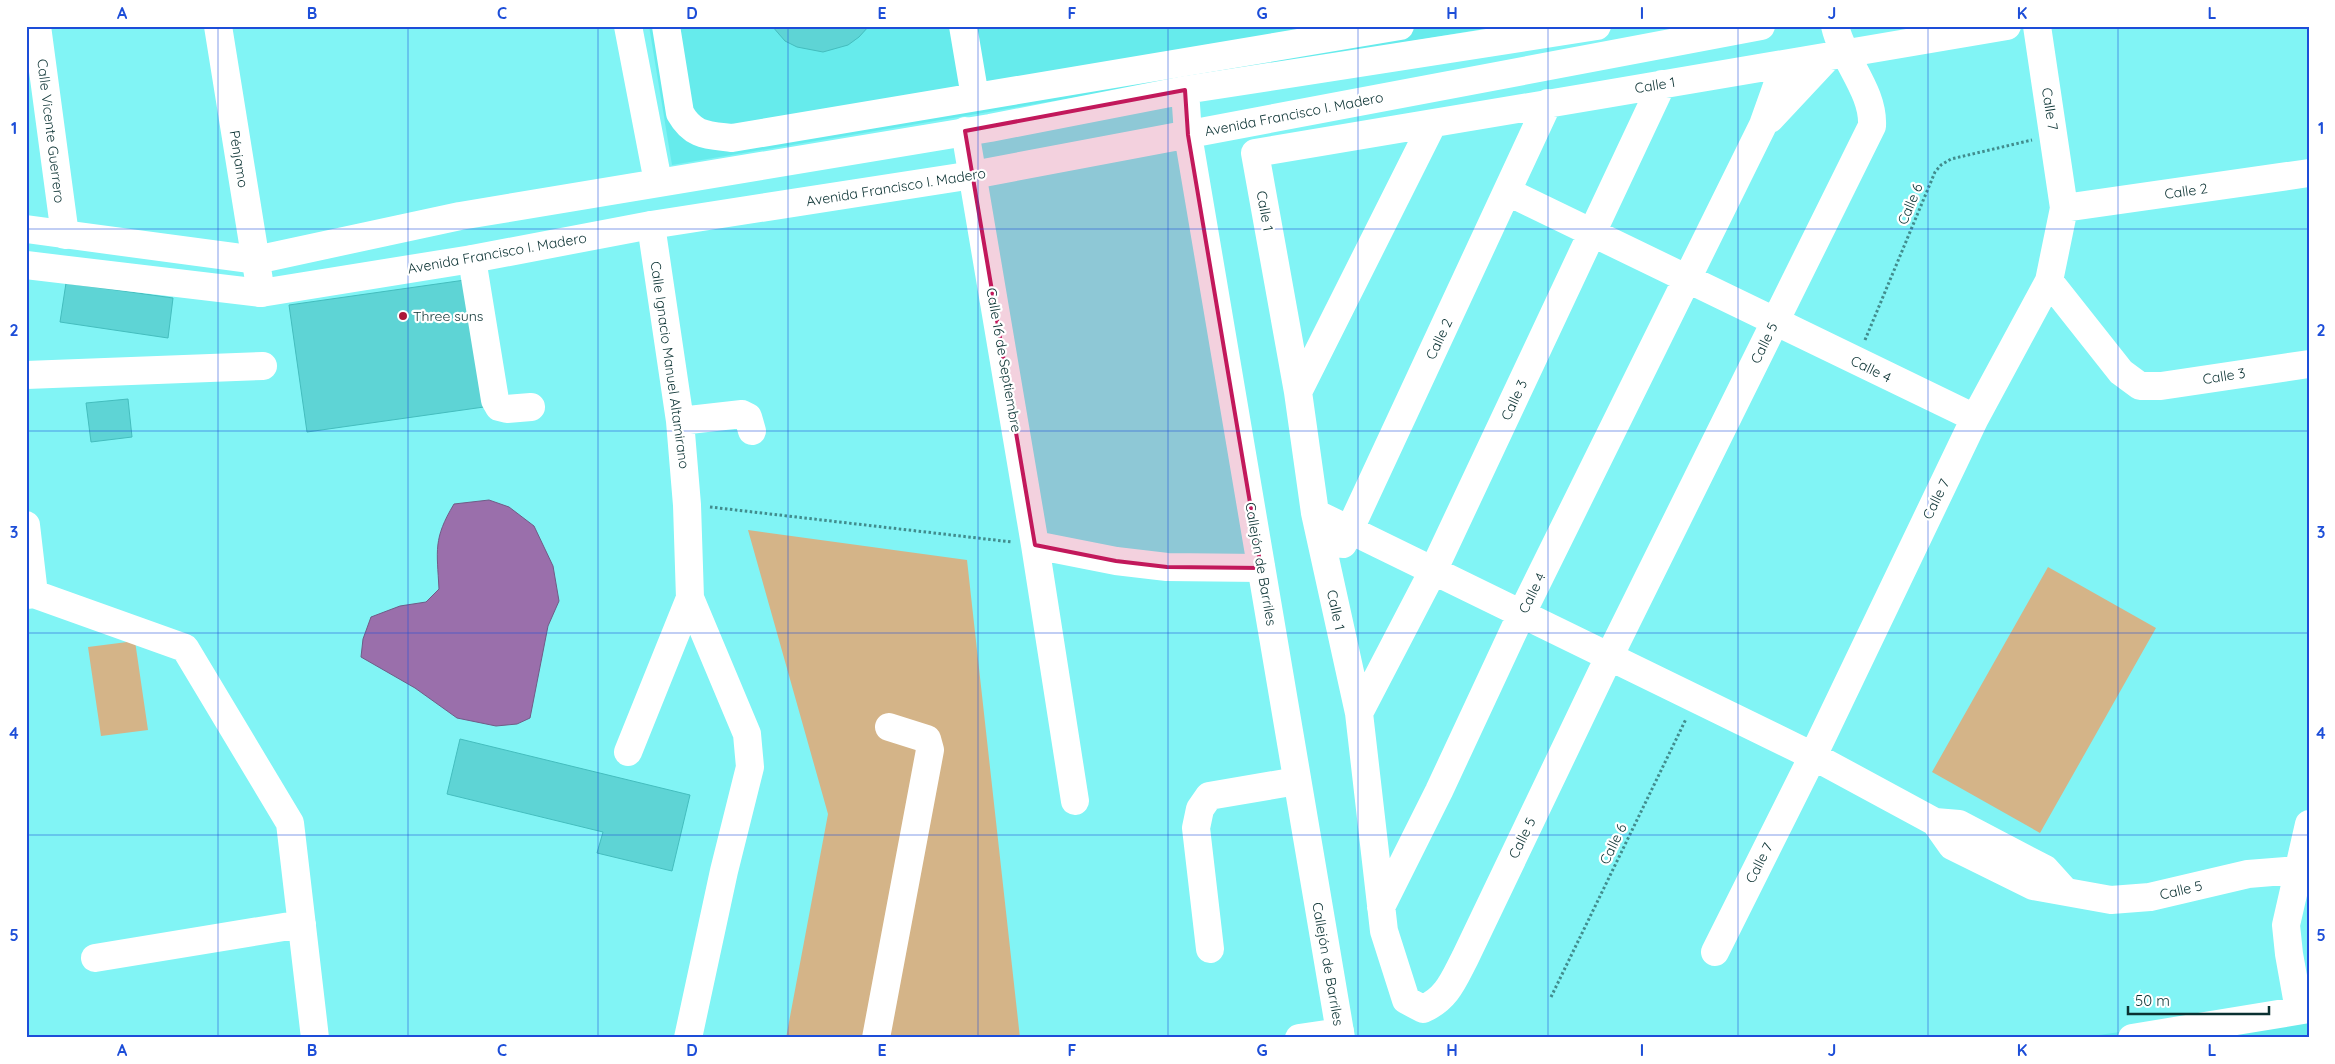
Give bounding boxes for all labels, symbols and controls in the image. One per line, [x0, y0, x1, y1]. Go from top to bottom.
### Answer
text: A [117, 3, 128, 23]
text: B [307, 3, 317, 23]
text: C [497, 3, 507, 23]
text: D [686, 3, 698, 23]
text: E [877, 3, 887, 23]
text: F [1068, 3, 1077, 23]
text: G [1256, 3, 1268, 23]
text: H [1446, 3, 1458, 23]
text: I [1640, 3, 1644, 23]
text: J [1828, 3, 1836, 23]
text: K [2017, 3, 2027, 23]
text: L [2208, 3, 2217, 23]
street label: Calle Vicente Guerrero [33, 58, 69, 204]
street label: Calle 1 [1633, 73, 1677, 97]
street label: Calle 7 [2038, 86, 2062, 132]
street label: Avenida Francisco I. Madero [1203, 88, 1385, 140]
text: 1 [11, 118, 17, 138]
text: 1 [2318, 118, 2324, 138]
street label: Pénjamo [226, 129, 252, 189]
street label: Avenida Francisco I. Madero [805, 164, 987, 210]
street label: Calle 2 [2163, 179, 2209, 203]
street label: Calle 6 [1893, 180, 1927, 227]
street label: Calle 1 [1253, 189, 1277, 233]
street label: Avenida Francisco I. Madero [406, 228, 588, 278]
street label: Calle Ignacio Manuel Altamirano [647, 260, 693, 470]
street label: Calle 16 de Septiembre [982, 286, 1026, 434]
place label: Three suns [413, 307, 483, 325]
marker: Three suns [397, 310, 409, 322]
street label: Calle 2 [1422, 315, 1456, 362]
text: 2 [9, 320, 19, 340]
street label: Calle 5 [1746, 320, 1782, 366]
text: 2 [2316, 320, 2326, 340]
street label: Calle 4 [1848, 351, 1894, 387]
street label: Calle 3 [2201, 364, 2247, 388]
street label: Calle 3 [1497, 377, 1531, 423]
street label: Calle 7 [1919, 476, 1953, 522]
street label: Callejón de Barriles [1241, 501, 1281, 627]
text: 3 [10, 522, 18, 542]
text: 3 [2317, 522, 2325, 542]
street label: Calle 4 [1514, 570, 1550, 616]
street label: Calle 1 [1323, 588, 1349, 632]
text: 4 [9, 723, 19, 743]
text: 4 [2316, 723, 2326, 743]
street label: Calle 5 [1504, 815, 1540, 861]
street label: Calle 6 [1595, 820, 1631, 867]
street label: Calle 7 [1741, 840, 1777, 886]
street label: Calle 5 [2158, 876, 2204, 904]
street label: Callejón de Barriles [1308, 901, 1348, 1027]
text: 5 [9, 925, 19, 945]
text: 5 [2316, 925, 2326, 945]
scale bar [2128, 984, 2269, 1016]
text: 50 m [2135, 991, 2170, 1010]
text: A [117, 1040, 128, 1060]
text: B [307, 1040, 317, 1060]
text: C [497, 1040, 507, 1060]
text: D [686, 1040, 698, 1060]
text: E [877, 1040, 887, 1060]
text: F [1068, 1040, 1077, 1060]
text: G [1256, 1040, 1268, 1060]
text: H [1446, 1040, 1458, 1060]
text: I [1640, 1040, 1644, 1060]
text: J [1828, 1040, 1836, 1060]
text: K [2017, 1040, 2027, 1060]
text: L [2208, 1040, 2217, 1060]

